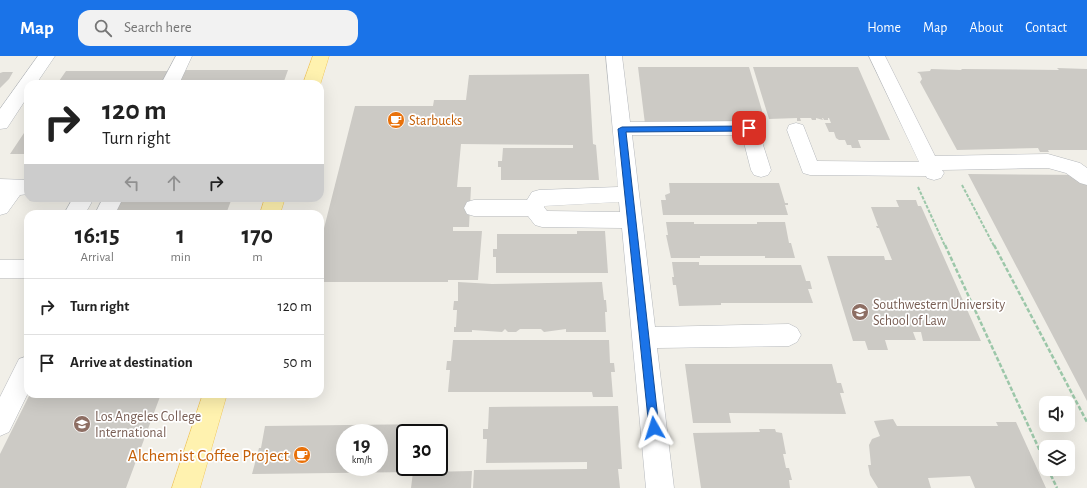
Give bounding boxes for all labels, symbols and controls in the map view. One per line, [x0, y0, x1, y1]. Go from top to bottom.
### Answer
search box [78, 10, 358, 46]
icon: search [92, 17, 114, 39]
text: Map [20, 19, 54, 38]
text: Search here [124, 20, 192, 35]
text: Home [867, 21, 901, 35]
text: Map [923, 21, 947, 35]
text: About [969, 21, 1003, 35]
text: Contact [1025, 21, 1067, 35]
icon: right [36, 96, 88, 148]
text: 120 m [102, 97, 167, 125]
cafe icon: Starbucks [386, 110, 406, 130]
pin [732, 111, 766, 145]
place label: Starbucks [409, 114, 462, 128]
icon: arrive [738, 117, 760, 139]
text: Turn right [102, 130, 171, 148]
icon: left [121, 172, 143, 194]
icon: ahead [163, 172, 185, 194]
icon: right [205, 172, 227, 194]
text: 16:15 [75, 224, 120, 248]
text: 1 [176, 224, 185, 248]
text: 170 [242, 224, 273, 248]
text: Arrival [81, 251, 114, 264]
text: min [170, 251, 191, 264]
text: m [252, 251, 263, 264]
icon: right [36, 296, 58, 318]
place label: Southwestern University School of Law [873, 298, 1005, 328]
text: Turn right [70, 299, 129, 314]
text: 120 m [278, 299, 312, 314]
school or university icon: Southwestern University School of Law [850, 302, 870, 322]
icon: arrive [36, 352, 58, 374]
text: Arrive at destination [70, 355, 193, 370]
text: 50 m [283, 355, 312, 370]
map controls [1039, 396, 1075, 476]
button: sound [1039, 396, 1075, 432]
position arrow [633, 407, 675, 449]
place label: Los Angeles College International [95, 410, 201, 440]
school or university icon: Los Angeles College International [72, 414, 92, 434]
speed limit sign: 30 [396, 424, 448, 476]
text: 19 [354, 435, 370, 455]
button: layers [1039, 440, 1075, 476]
cafe icon: Alchemist Coffee Project [292, 445, 312, 465]
place label: Alchemist Coffee Project [128, 447, 290, 465]
text: km/h [352, 455, 372, 465]

